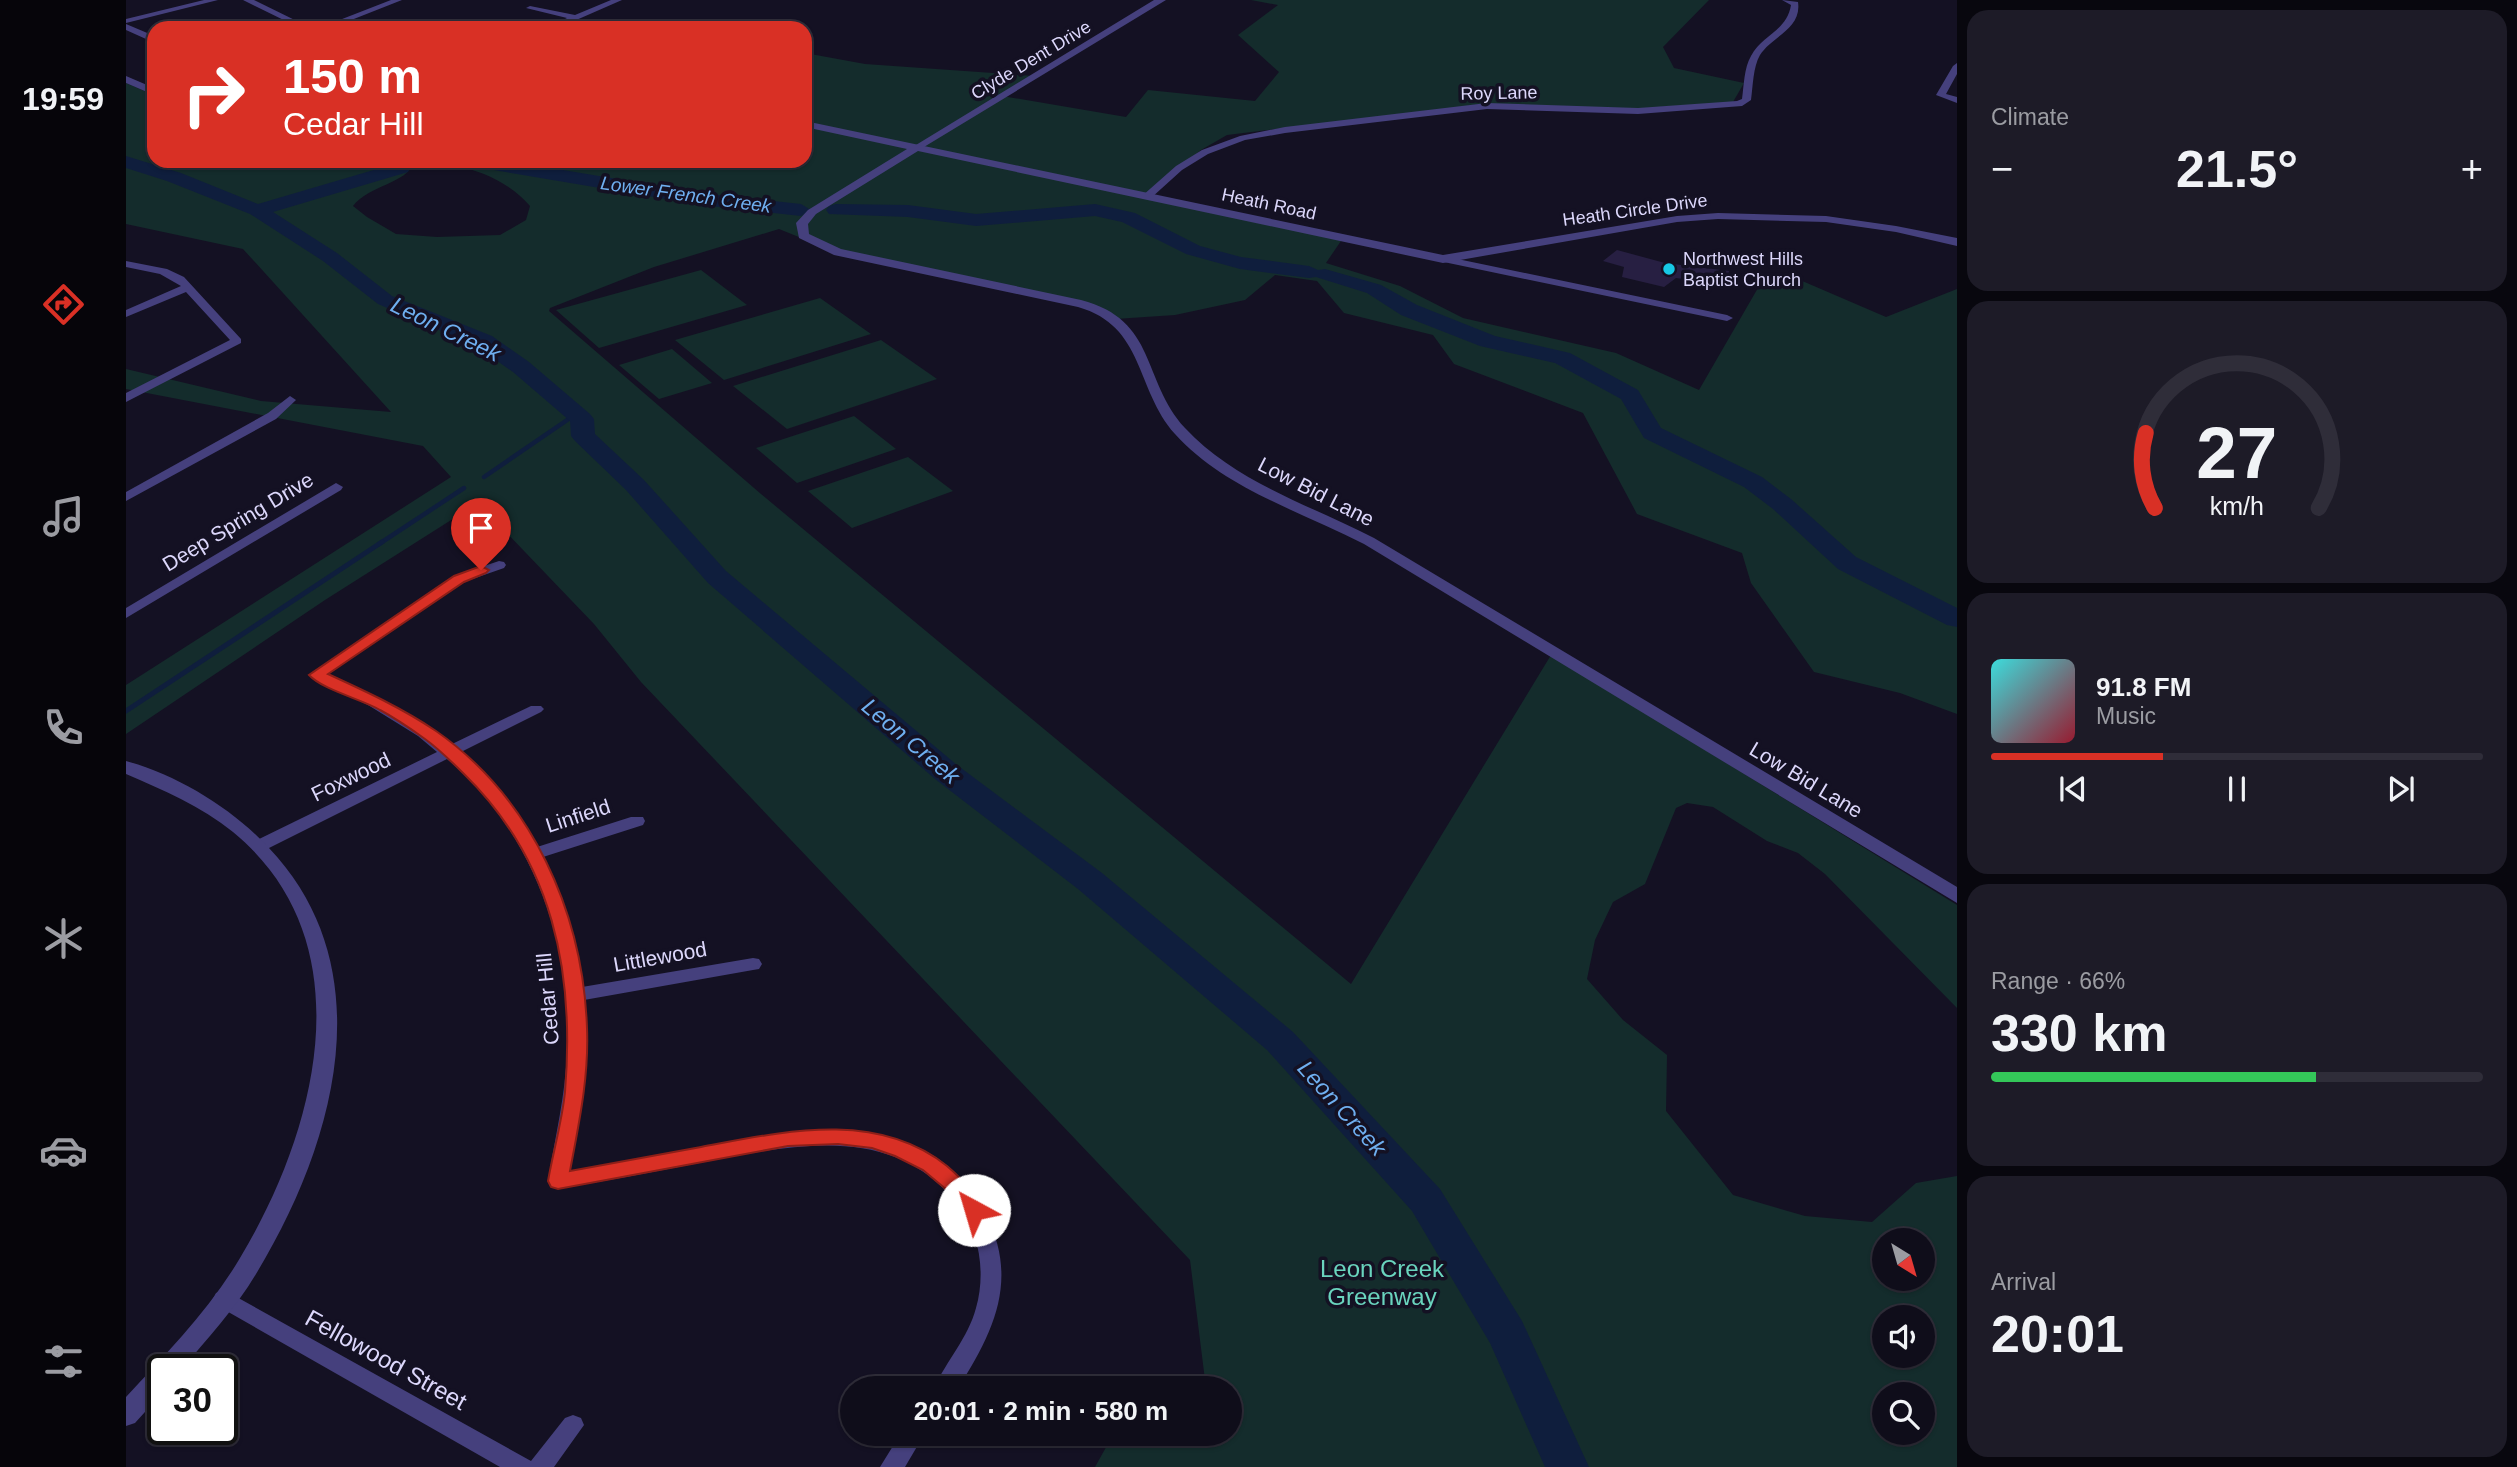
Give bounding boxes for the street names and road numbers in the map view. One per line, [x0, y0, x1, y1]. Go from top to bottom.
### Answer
street label: Clyde Dent Drive [968, 16, 1094, 104]
street label: Roy Lane [1460, 82, 1538, 104]
street label: Heath Road [1220, 184, 1318, 224]
street label: Heath Circle Drive [1561, 190, 1709, 230]
street label: Low Bid Lane [1254, 452, 1378, 531]
street label: Deep Spring Drive [158, 468, 317, 576]
street label: Low Bid Lane [1746, 737, 1867, 822]
street label: Foxwood [307, 748, 394, 806]
street label: Linfield [543, 794, 613, 837]
street label: Littlewood [611, 937, 708, 976]
street label: Cedar Hill [532, 952, 563, 1046]
street label: Fellowood Street [301, 1304, 472, 1415]

